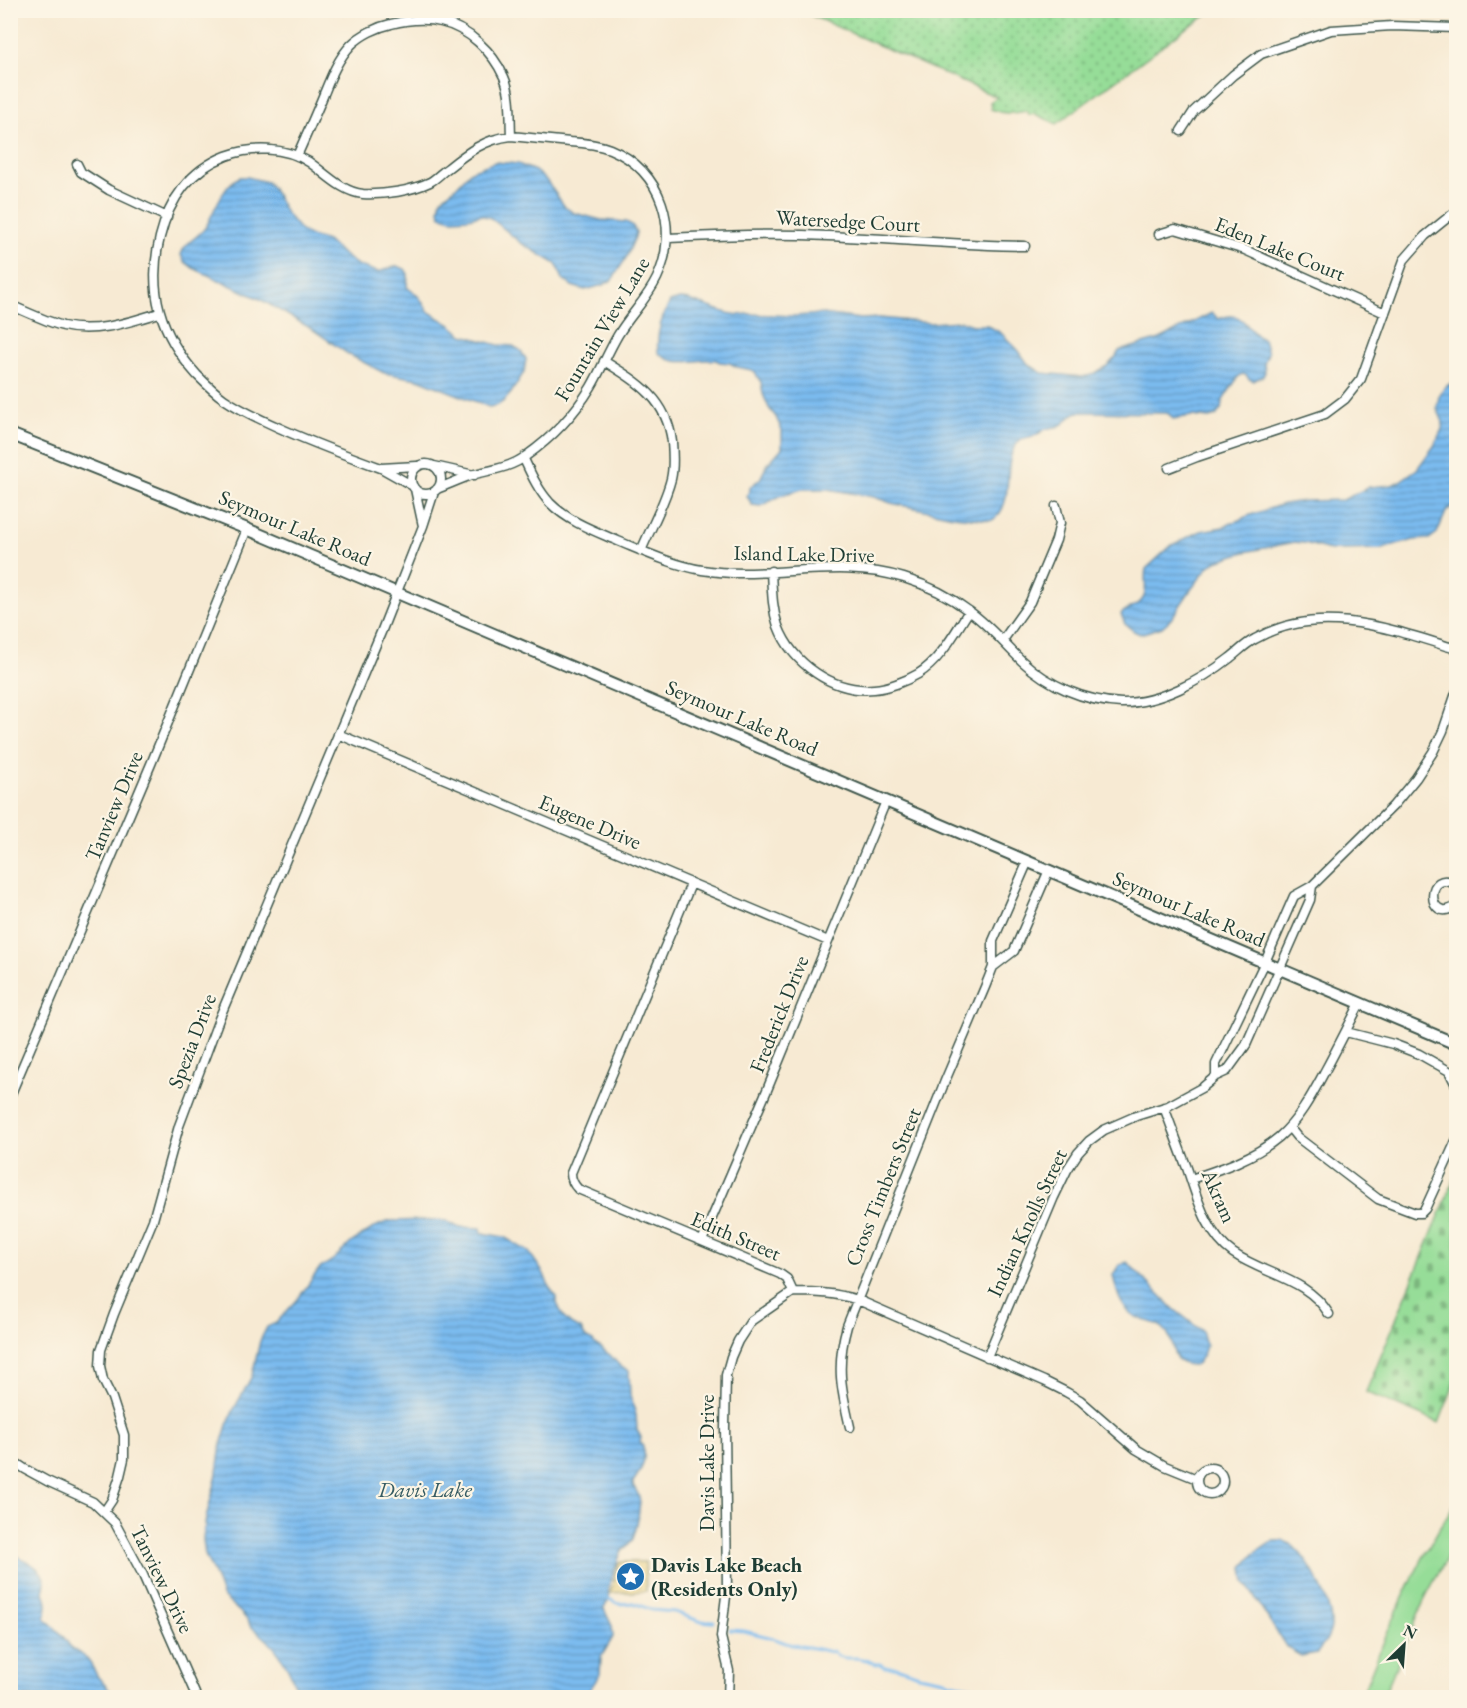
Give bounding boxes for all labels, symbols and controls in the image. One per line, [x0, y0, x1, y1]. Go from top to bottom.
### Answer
street label: Watersedge Court [775, 203, 921, 238]
street label: Eden Lake Court [1211, 210, 1350, 287]
street label: Fountain View Lane [548, 252, 655, 406]
street label: Seymour Lake Road [215, 483, 376, 572]
street label: Island Lake Drive [733, 539, 875, 568]
street label: Seymour Lake Road [662, 673, 823, 762]
street label: Tanview Drive [78, 747, 149, 865]
street label: Eugene Drive [535, 788, 645, 855]
street label: Seymour Lake Road [1109, 864, 1270, 953]
street label: Frederick Drive [743, 951, 814, 1076]
street label: Spezia Drive [161, 990, 222, 1092]
street label: Cross Timbers Street [838, 1103, 927, 1270]
street label: Indian Knolls Street [980, 1144, 1073, 1301]
street label: Akram [1195, 1164, 1243, 1227]
street label: Edith Street [687, 1205, 785, 1267]
street label: Davis Lake Drive [693, 1395, 720, 1531]
water label: Davis Lake [377, 1475, 472, 1504]
street label: Tanview Drive [125, 1520, 200, 1637]
place label: Davis Lake Beach (Residents Only) [651, 1551, 802, 1602]
place icon: Davis Lake Beach (Residents Only) [614, 1561, 646, 1593]
north arrow [1374, 1615, 1434, 1675]
text: N [1400, 1620, 1420, 1644]

